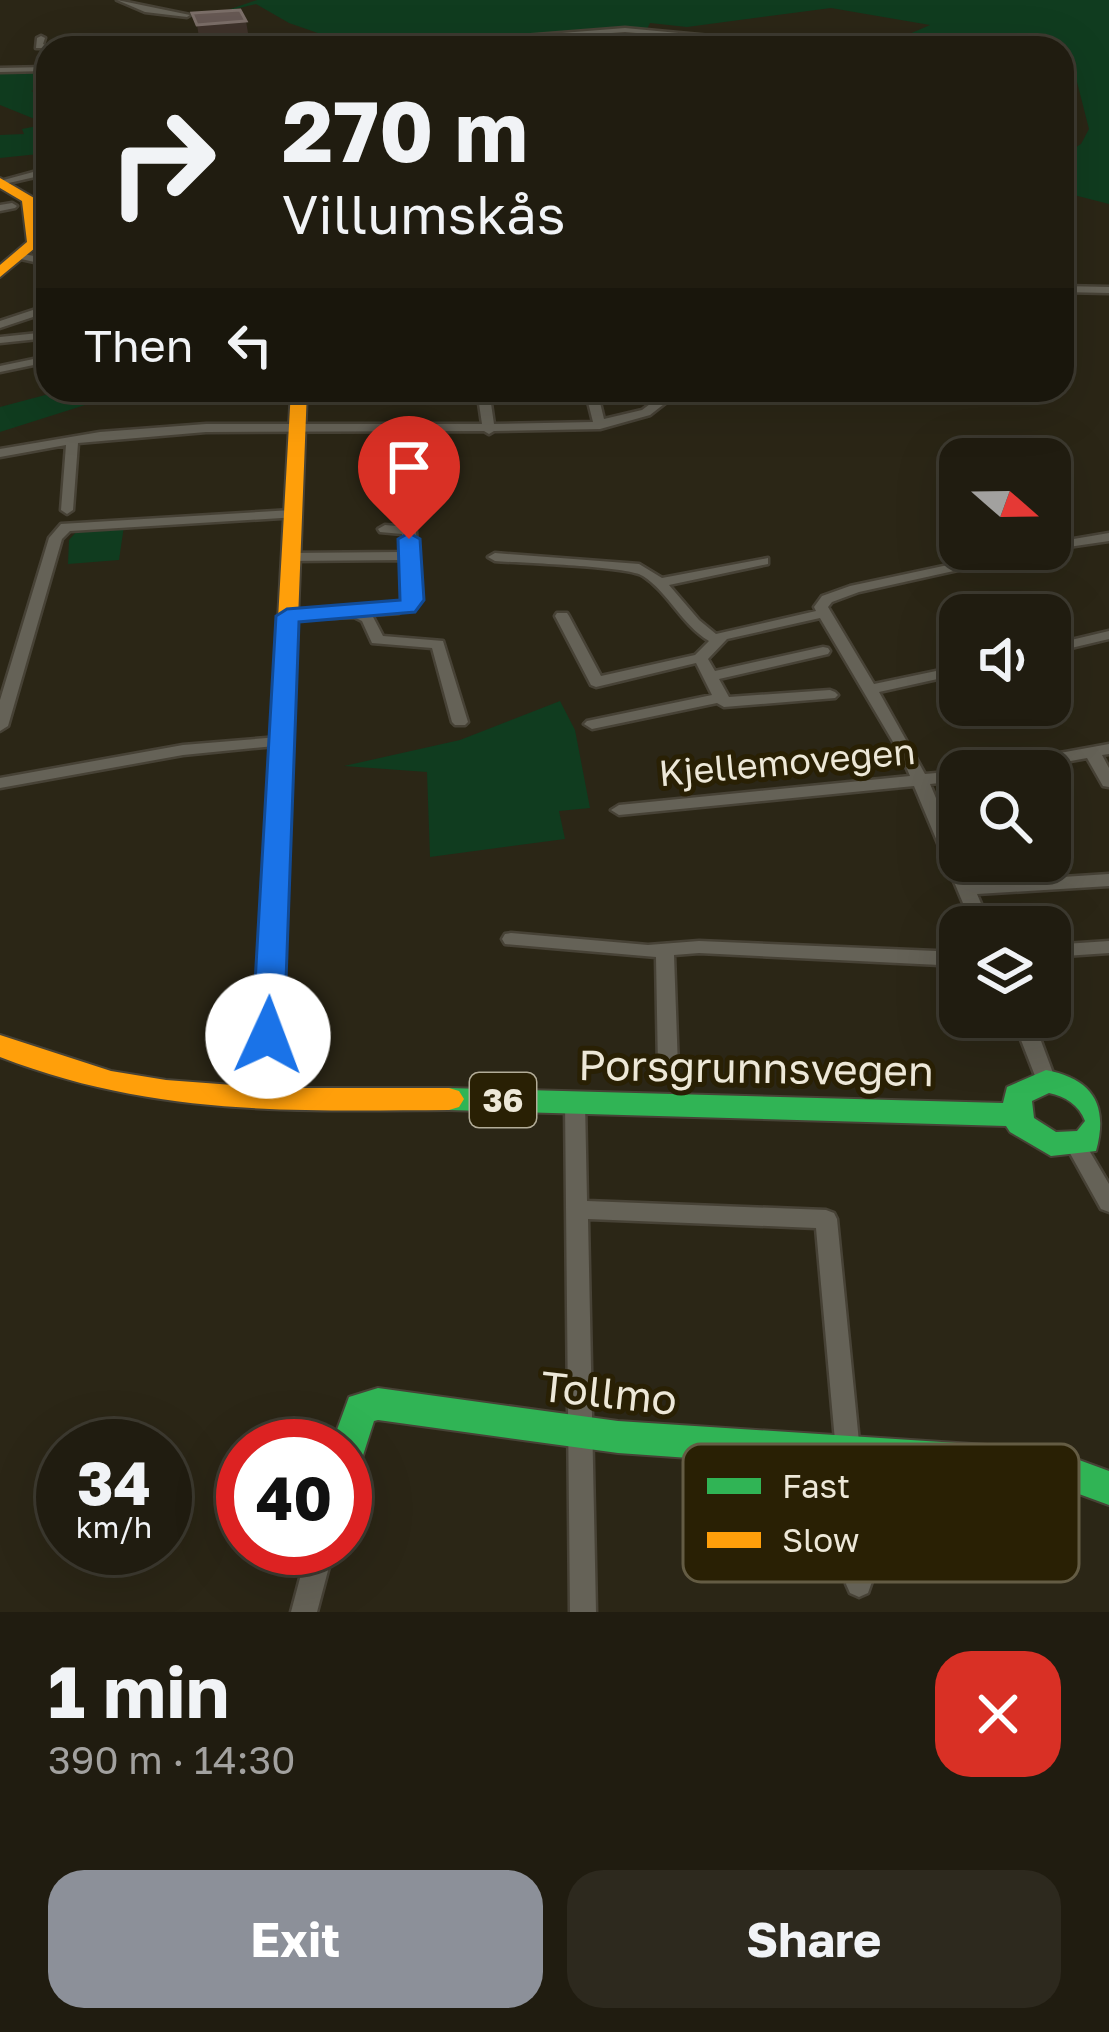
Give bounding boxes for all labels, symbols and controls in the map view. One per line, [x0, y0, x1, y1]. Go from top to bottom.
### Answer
text: 270 m [282, 80, 528, 180]
icon: right [84, 84, 240, 240]
text: Villumskås [282, 181, 565, 246]
icon: left [217, 312, 283, 378]
text: Then [84, 318, 193, 372]
pin [358, 416, 460, 539]
icon: arrive [376, 434, 442, 500]
north arrow [939, 438, 1071, 570]
map controls [939, 438, 1071, 1038]
button: sound [939, 594, 1071, 726]
street label: Kjellemovegen [657, 729, 917, 794]
button: search [939, 750, 1071, 882]
button: layers [939, 906, 1071, 1038]
position arrow [205, 973, 331, 1099]
street label: Porsgrunnsvegen [578, 1039, 934, 1095]
road number: 36 [470, 1073, 536, 1127]
street label: Tollmo [539, 1360, 680, 1424]
speed limit sign: 40 [216, 1419, 372, 1575]
legend [683, 1444, 1079, 1582]
text: 34 [77, 1446, 151, 1518]
text: Fast [782, 1466, 850, 1505]
text: km/h [76, 1509, 152, 1545]
text: Slow [782, 1520, 860, 1559]
text: 1 min [48, 1647, 229, 1734]
button: close [935, 1651, 1061, 1777]
text: 390 m · 14:30 [48, 1736, 295, 1783]
button: Exit [48, 1870, 543, 2008]
button: Share [567, 1870, 1061, 2008]

